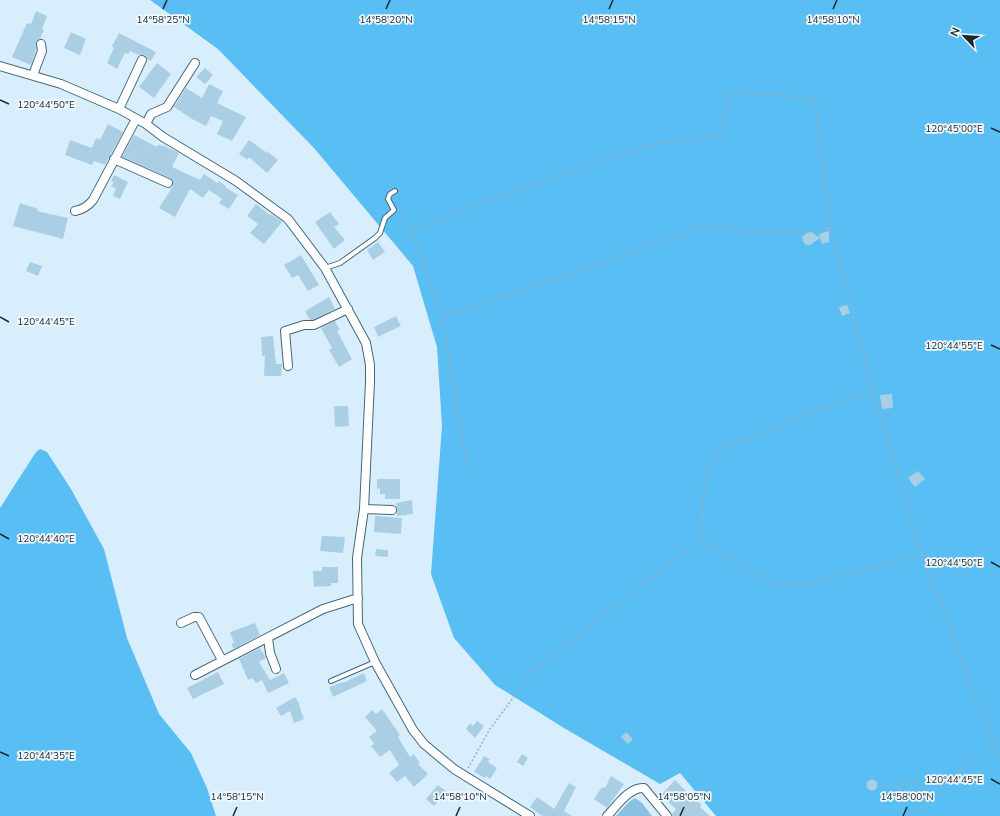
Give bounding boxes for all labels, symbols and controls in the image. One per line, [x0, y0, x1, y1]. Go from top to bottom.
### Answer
text: 14°58'25"N [136, 13, 190, 27]
text: 14°58'20"N [359, 13, 413, 27]
text: 14°58'15"N [582, 13, 636, 27]
text: 14°58'10"N [806, 13, 860, 27]
north arrow [944, 16, 984, 56]
text: N [947, 25, 964, 39]
text: 120°44'50"E [17, 98, 75, 112]
text: 120°45'00"E [925, 122, 983, 136]
text: 120°44'45"E [17, 315, 75, 329]
text: 120°44'55"E [925, 339, 983, 353]
text: 120°44'40"E [17, 532, 75, 546]
text: 120°44'50"E [925, 556, 983, 570]
text: 120°44'35"E [17, 749, 75, 763]
text: 120°44'45"E [925, 773, 983, 787]
text: 14°58'15"N [210, 790, 264, 804]
text: 14°58'10"N [433, 790, 487, 804]
text: 14°58'05"N [657, 790, 711, 804]
text: 14°58'00"N [880, 790, 934, 804]

